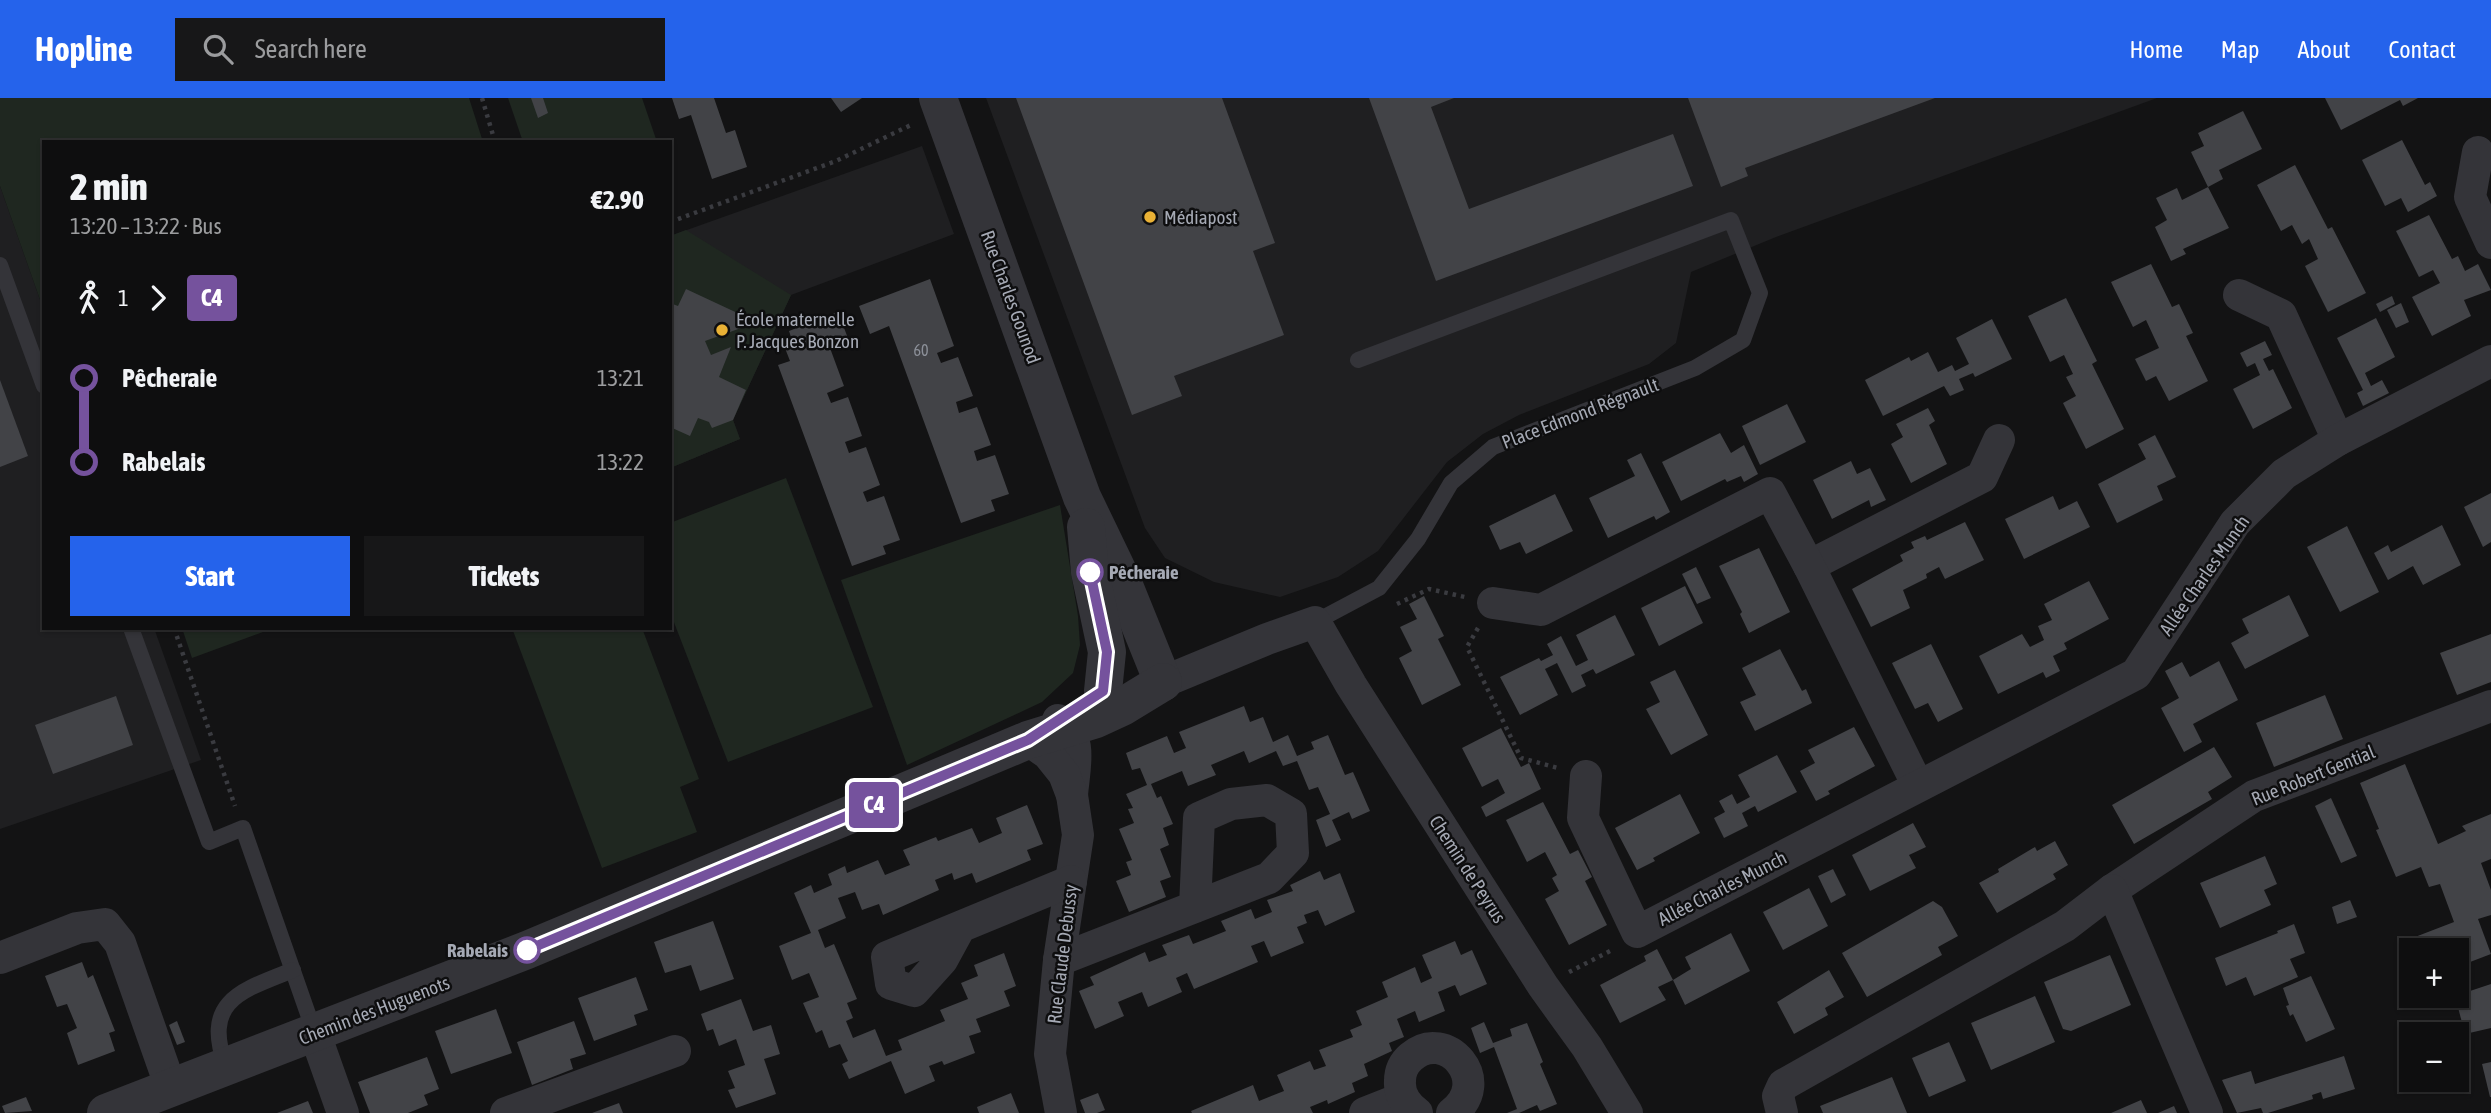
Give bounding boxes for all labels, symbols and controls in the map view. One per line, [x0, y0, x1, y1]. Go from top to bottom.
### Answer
search box [175, 18, 665, 81]
text: Hopline [35, 30, 133, 68]
icon: search [199, 30, 237, 68]
text: Search here [255, 34, 367, 64]
text: Home [2129, 36, 2183, 63]
text: Map [2221, 36, 2259, 63]
text: About [2297, 36, 2350, 63]
text: Contact [2388, 36, 2456, 63]
text: 2 min [70, 165, 148, 208]
text: €2.90 [591, 185, 644, 215]
place label: Médiapost [1164, 206, 1238, 228]
marker: Médiapost [1142, 209, 1158, 225]
text: 13:20 – 13:22 · Bus [70, 213, 222, 239]
street label: Rue Charles Gounod [977, 227, 1045, 367]
icon: walk [70, 279, 108, 317]
icon: forward [139, 279, 177, 317]
text: C4 [201, 284, 223, 311]
text: 1 [118, 285, 129, 311]
place label: École maternelle P. Jacques Bonzon [736, 308, 859, 352]
marker: École maternelle P. Jacques Bonzon [714, 322, 730, 338]
house number: 60 [913, 341, 929, 359]
text: Pêcheraie [122, 363, 217, 393]
text: 13:21 [597, 365, 644, 391]
street label: Place Edmond Régnault [1499, 373, 1661, 453]
text: Rabelais [122, 447, 205, 477]
text: 13:22 [597, 449, 644, 475]
street label: Allée Charles Munch [2154, 511, 2254, 639]
button: Start [70, 536, 350, 616]
button: Tickets [364, 536, 644, 616]
marker: Pêcheraie [1077, 559, 1103, 585]
place label: Pêcheraie [1109, 561, 1179, 583]
street label: Rue Robert Gential [2248, 740, 2378, 810]
line badge: C4 [842, 782, 906, 828]
text: C4 [863, 791, 885, 818]
street label: Chemin de Peyrus [1425, 811, 1511, 927]
street label: Allée Charles Munch [1654, 846, 1790, 930]
street label: Rue Claude Debussy [1043, 883, 1081, 1025]
marker: Rabelais [514, 937, 540, 963]
map controls [2399, 938, 2469, 1092]
button: + [2399, 938, 2469, 1008]
place label: Rabelais [447, 939, 508, 961]
street label: Chemin des Huguenots [296, 971, 453, 1049]
button: − [2399, 1022, 2469, 1092]

